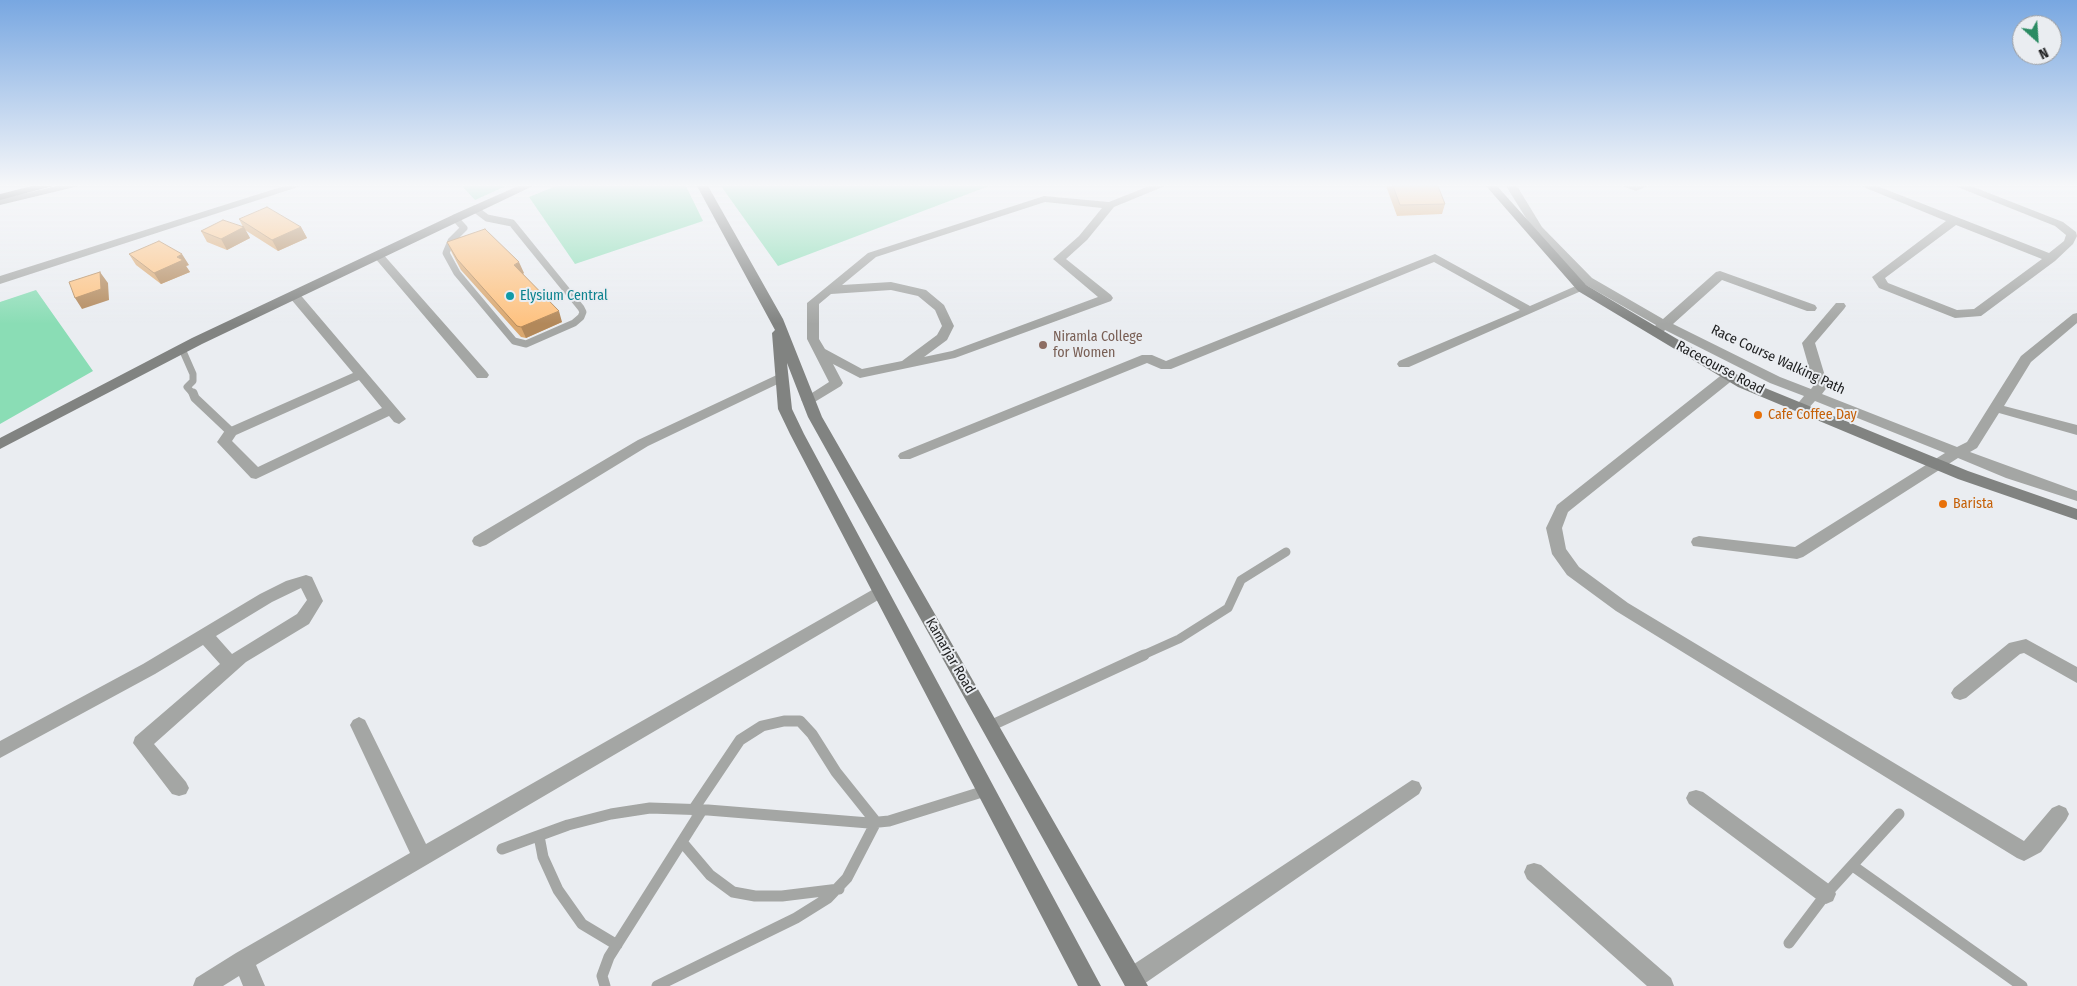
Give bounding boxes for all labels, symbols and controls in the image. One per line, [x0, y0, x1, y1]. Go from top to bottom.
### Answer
north arrow [2012, 15, 2062, 65]
text: N [2036, 44, 2051, 63]
place label: Elysium Central [520, 288, 608, 304]
marker: Elysium Central [504, 290, 516, 302]
street label: Race Course Walking Path [1708, 322, 1848, 398]
place label: Niramla College for Women [1053, 329, 1143, 362]
street label: Racecourse Road [1673, 338, 1767, 398]
marker: Niramla College for Women [1037, 339, 1049, 351]
place label: Cafe Coffee Day [1768, 407, 1857, 423]
marker: Cafe Coffee Day [1752, 409, 1764, 421]
place label: Barista [1953, 496, 1993, 512]
marker: Barista [1937, 498, 1949, 510]
street label: Kamarjar Road [922, 615, 978, 697]

